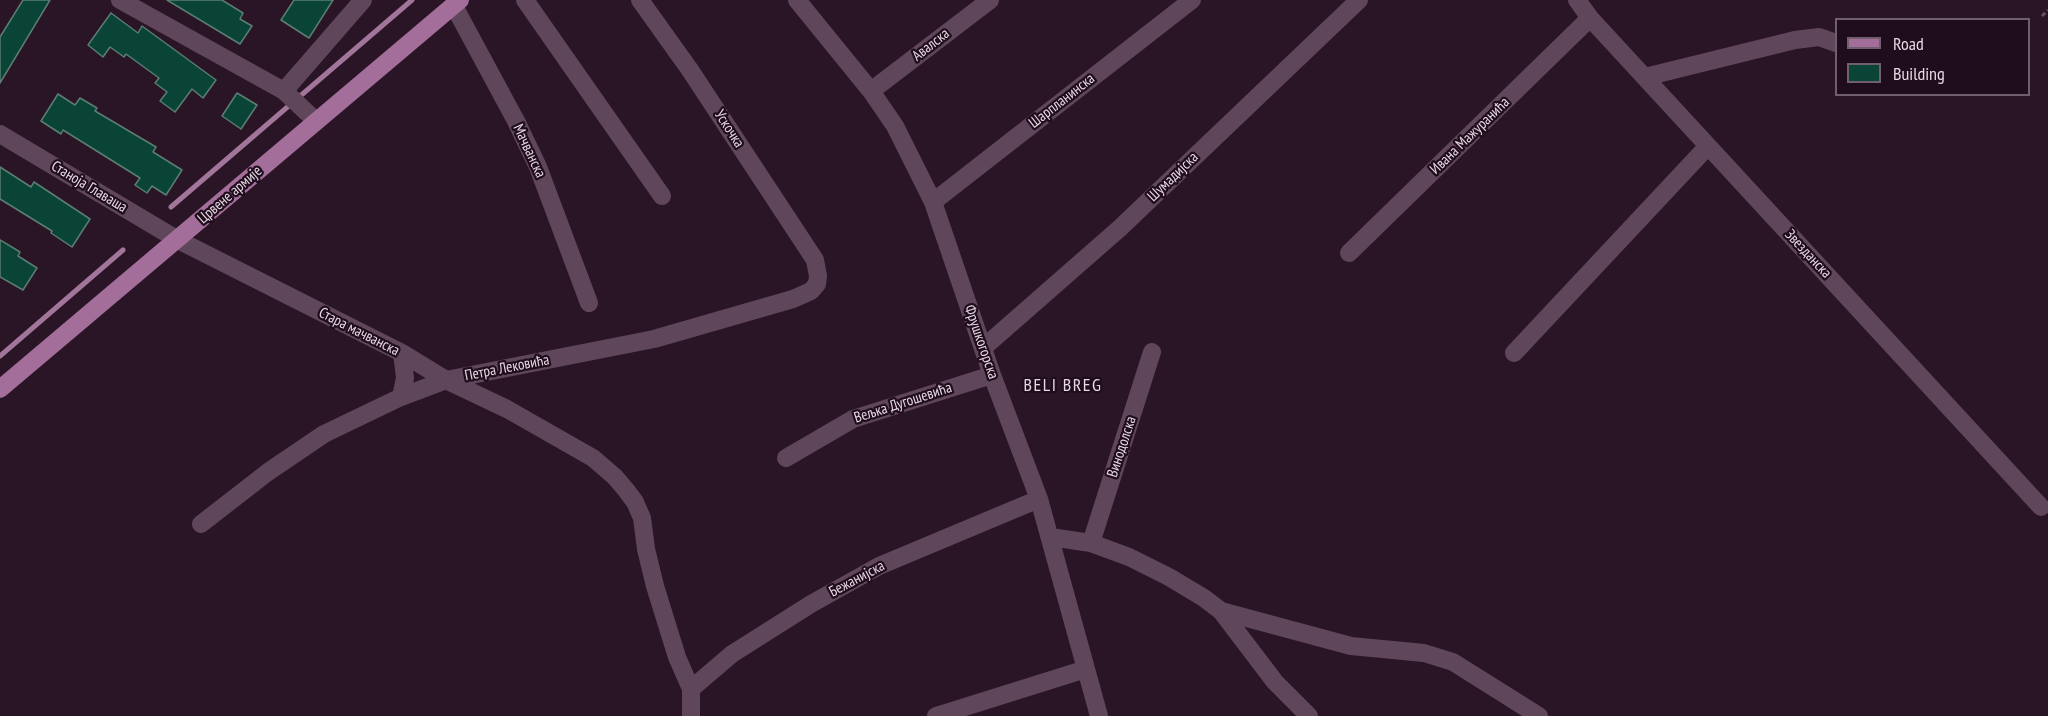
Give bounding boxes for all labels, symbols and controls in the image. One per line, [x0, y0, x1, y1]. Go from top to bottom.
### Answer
legend [1835, 18, 2030, 96]
street label: Авалска [909, 25, 953, 65]
text: Road [1893, 32, 1924, 55]
text: Building [1893, 62, 1945, 85]
street label: Шарпланинска [1026, 70, 1098, 132]
street label: Ивана Мажуранића [1427, 94, 1513, 178]
street label: Ускочка [710, 107, 748, 151]
street label: Мачванска [509, 121, 549, 181]
street label: Шумадијска [1144, 148, 1202, 206]
street label: Станоја Главаша [48, 157, 130, 217]
street label: Црвене армије [194, 162, 266, 228]
street label: Звезданска [1781, 226, 1835, 282]
street label: Фрушкогорска [960, 303, 1002, 381]
street label: Стара мачванска [316, 304, 402, 360]
street label: Петра Лековића [463, 351, 551, 385]
district label: BELI BREG [1024, 375, 1102, 397]
street label: Вељка Дугошевића [852, 379, 954, 427]
street label: Винодолска [1104, 414, 1140, 480]
street label: Бежанијска [826, 557, 888, 601]

